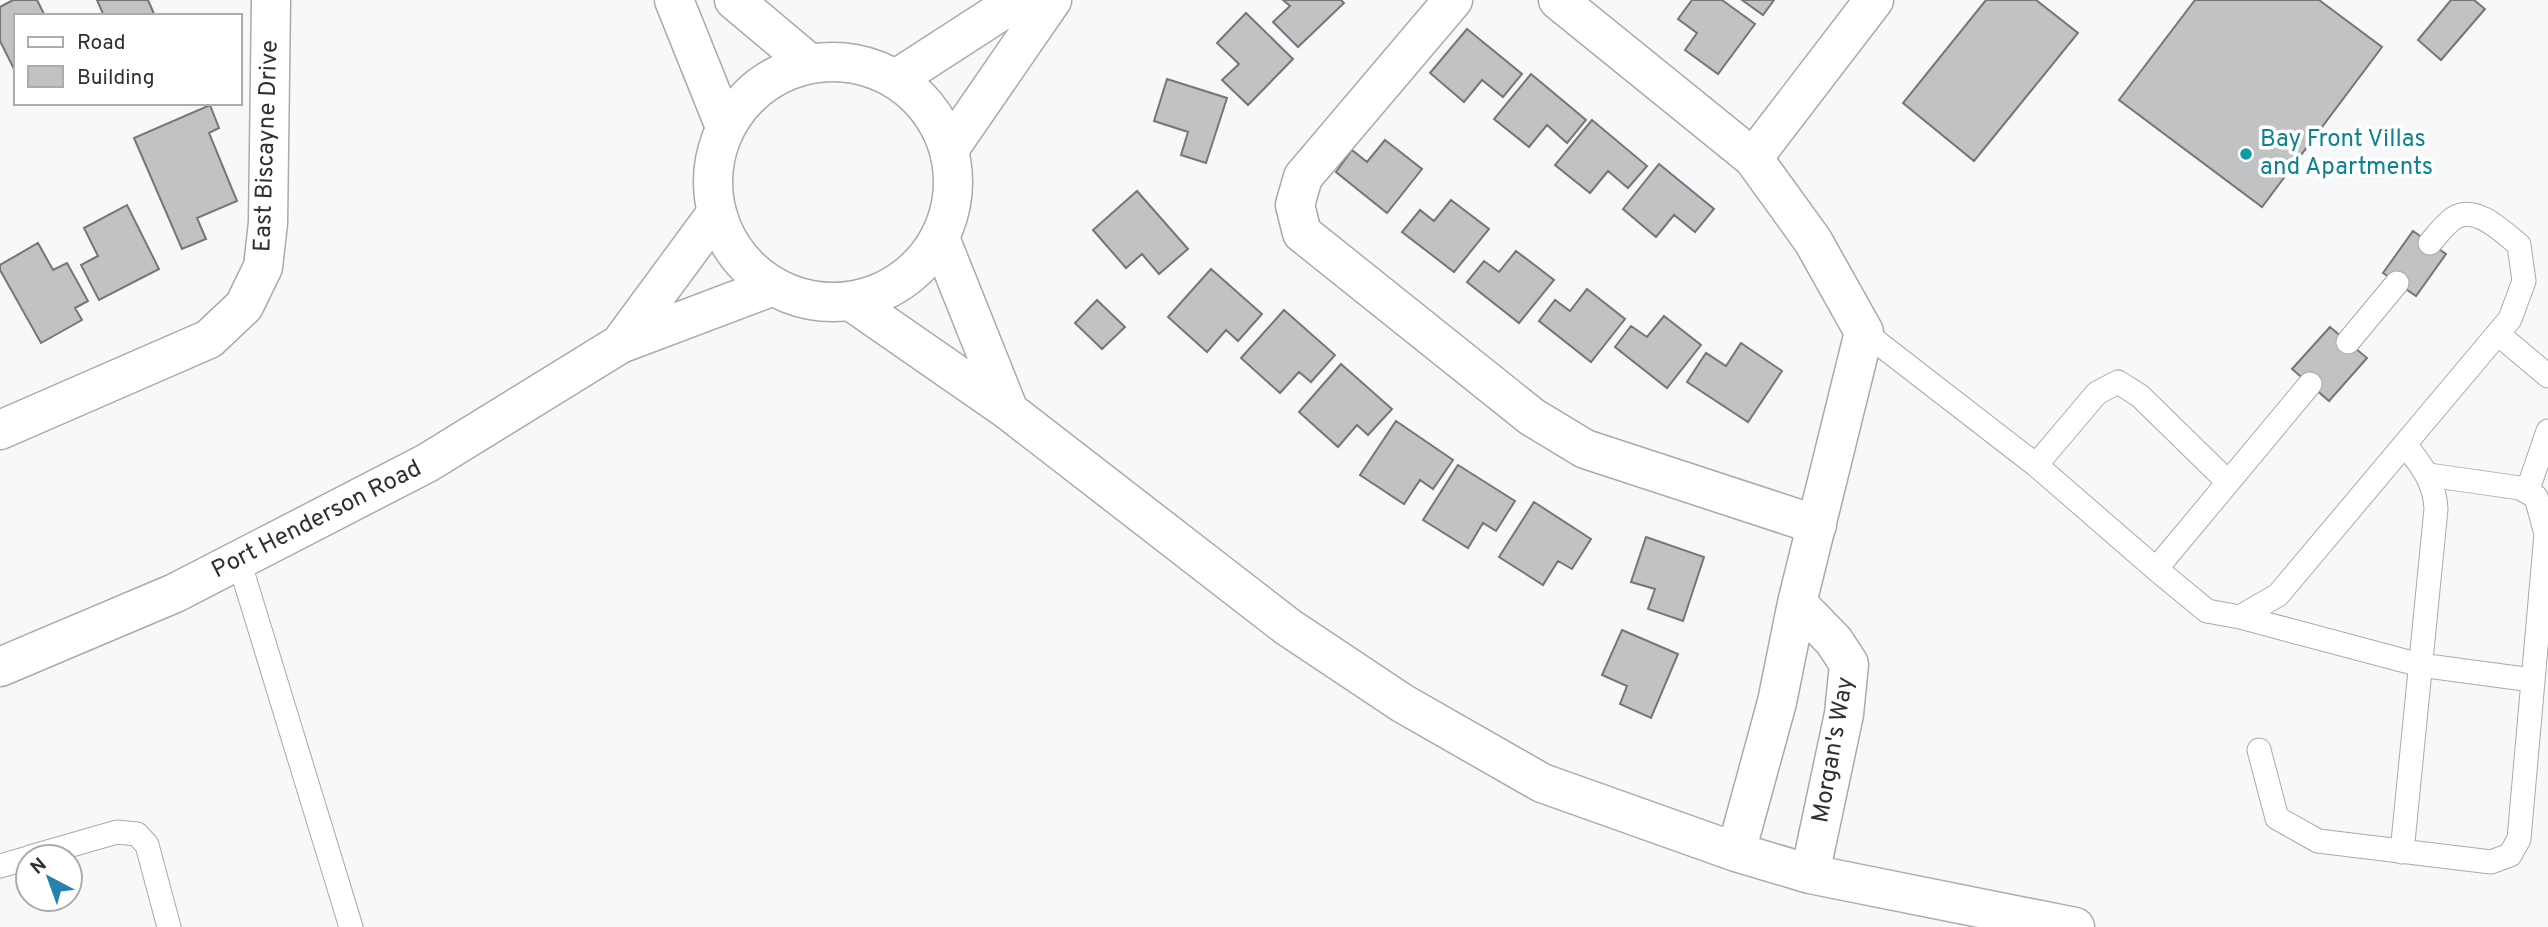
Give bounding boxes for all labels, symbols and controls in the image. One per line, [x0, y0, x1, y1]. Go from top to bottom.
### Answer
legend [14, 14, 242, 105]
text: Road [77, 30, 126, 57]
street label: East Biscayne Drive [248, 40, 286, 252]
text: Building [77, 65, 155, 92]
place label: Bay Front Villas and Apartments [2260, 125, 2433, 183]
marker: Bay Front Villas and Apartments [2238, 146, 2254, 162]
street label: Port Henderson Road [207, 454, 427, 586]
street label: Morgan's Way [1806, 675, 1862, 825]
north arrow [14, 843, 84, 913]
text: N [26, 853, 52, 880]

